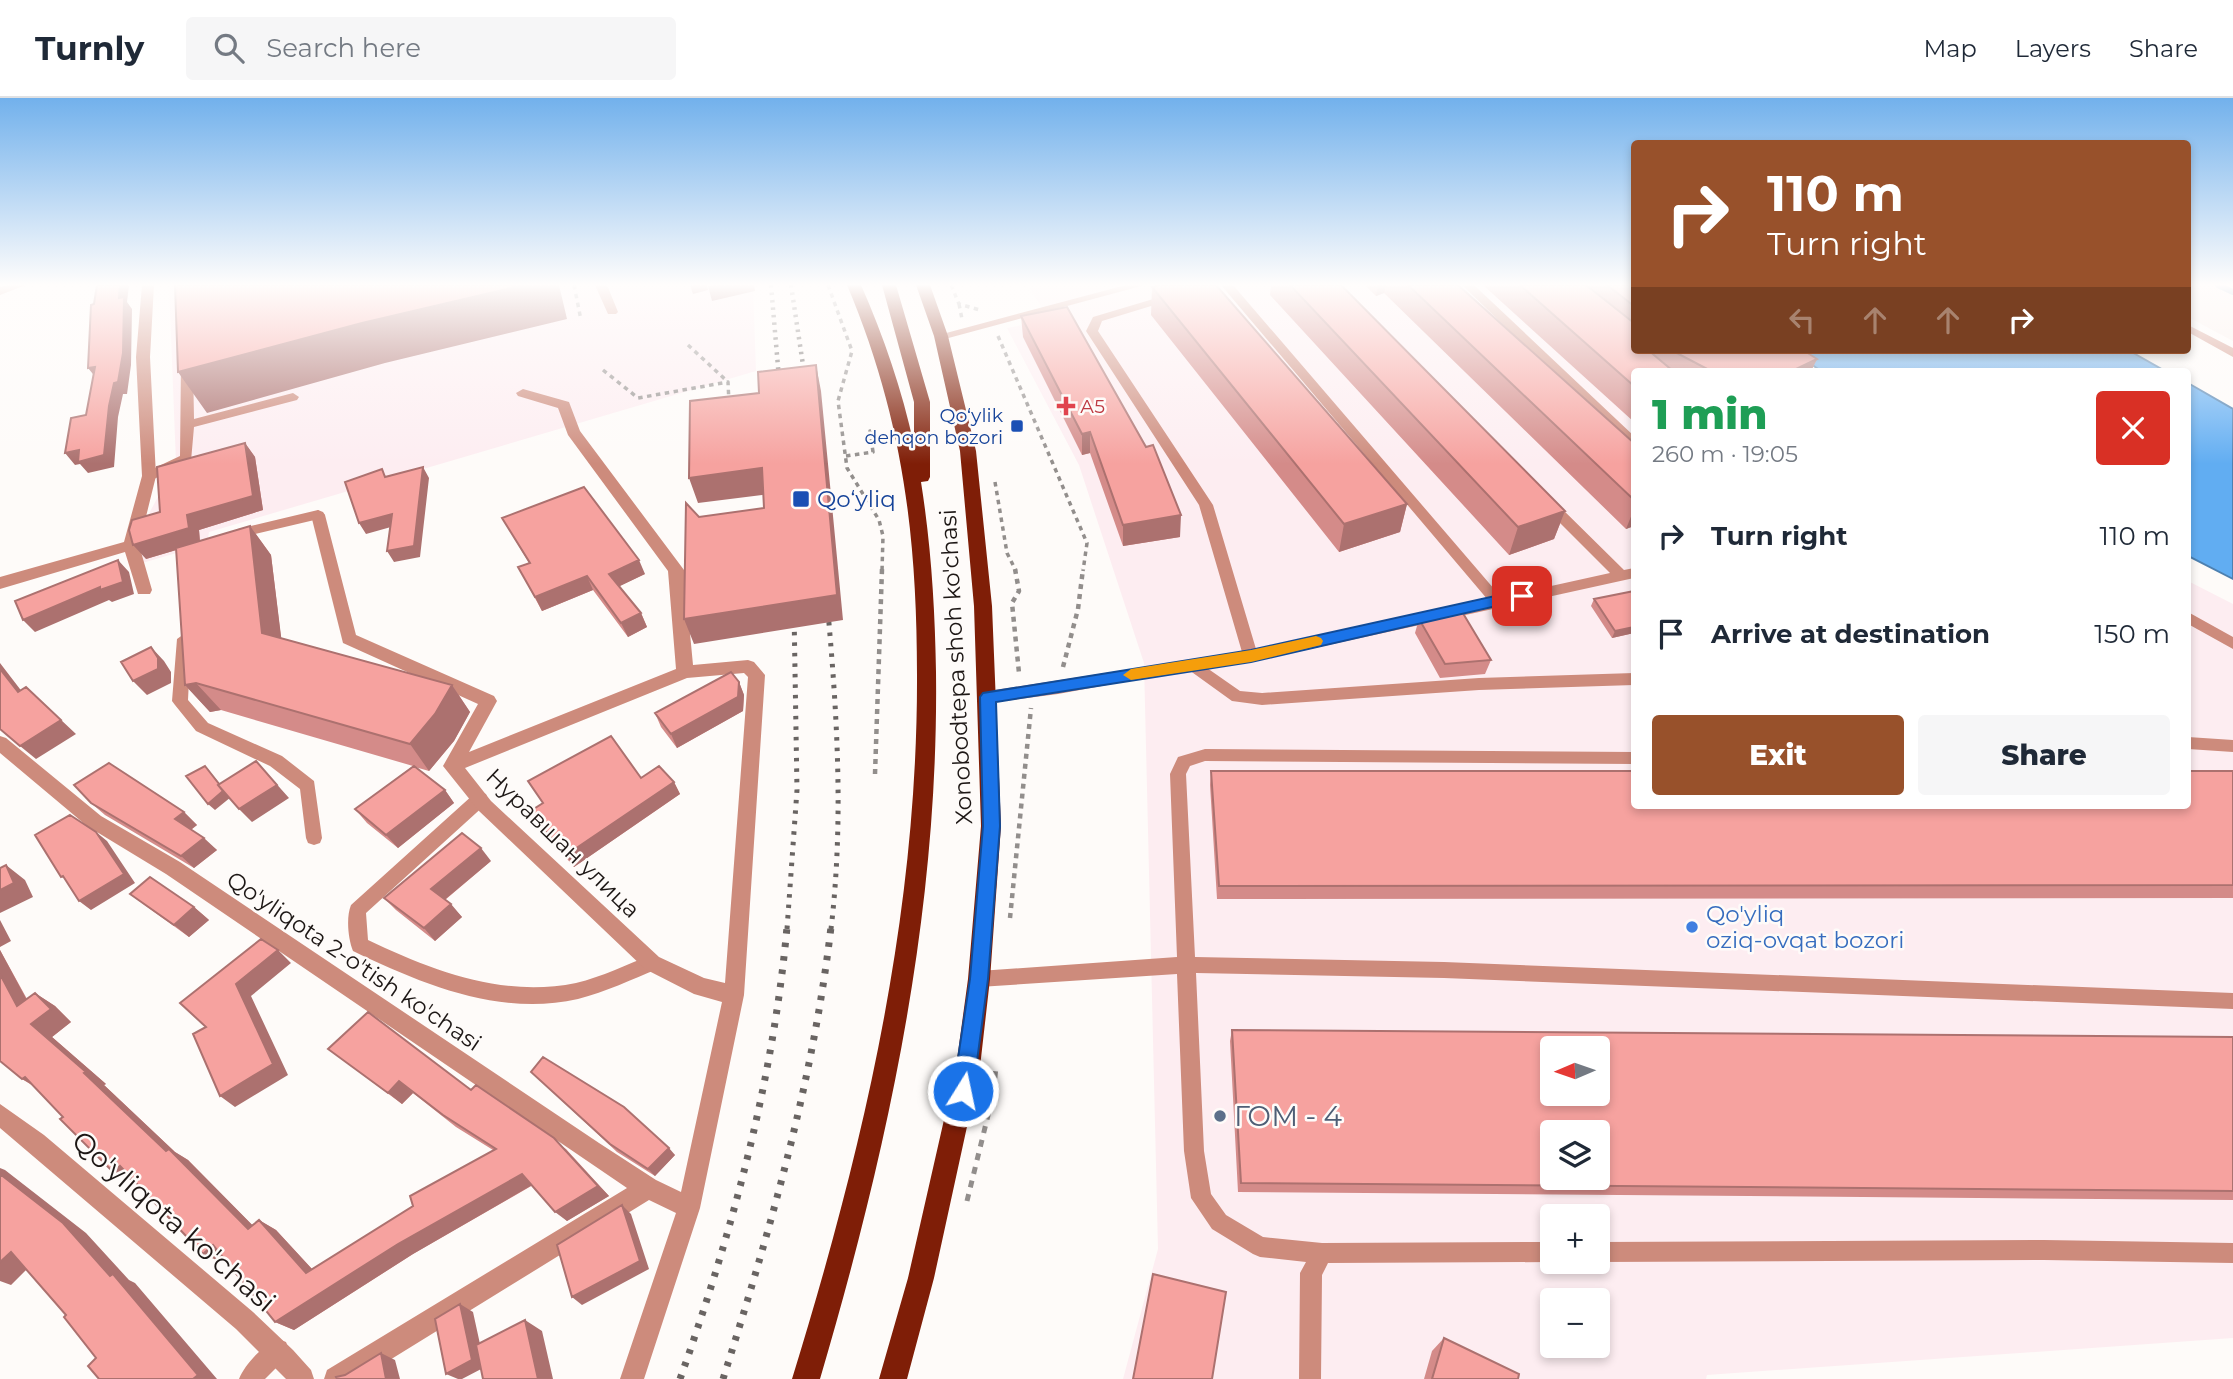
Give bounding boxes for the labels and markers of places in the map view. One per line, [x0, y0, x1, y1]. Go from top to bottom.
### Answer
place label: А5 [1080, 395, 1105, 418]
marker: А5 [1058, 398, 1074, 414]
place label: Qo‘ylik dehqon bozori [865, 404, 1004, 449]
marker: Qo‘ylik dehqon bozori [1009, 418, 1025, 434]
place label: Qo‘yliq [817, 485, 896, 513]
marker: Qo‘yliq [791, 489, 811, 509]
pin [1492, 566, 1552, 626]
place label: Qo'yliq oziq-ovqat bozori [1706, 900, 1905, 954]
marker: Qo'yliq oziq-ovqat bozori [1684, 919, 1700, 935]
place label: ГОМ - 4 [1234, 1099, 1343, 1133]
marker: ГОМ - 4 [1212, 1108, 1228, 1124]

